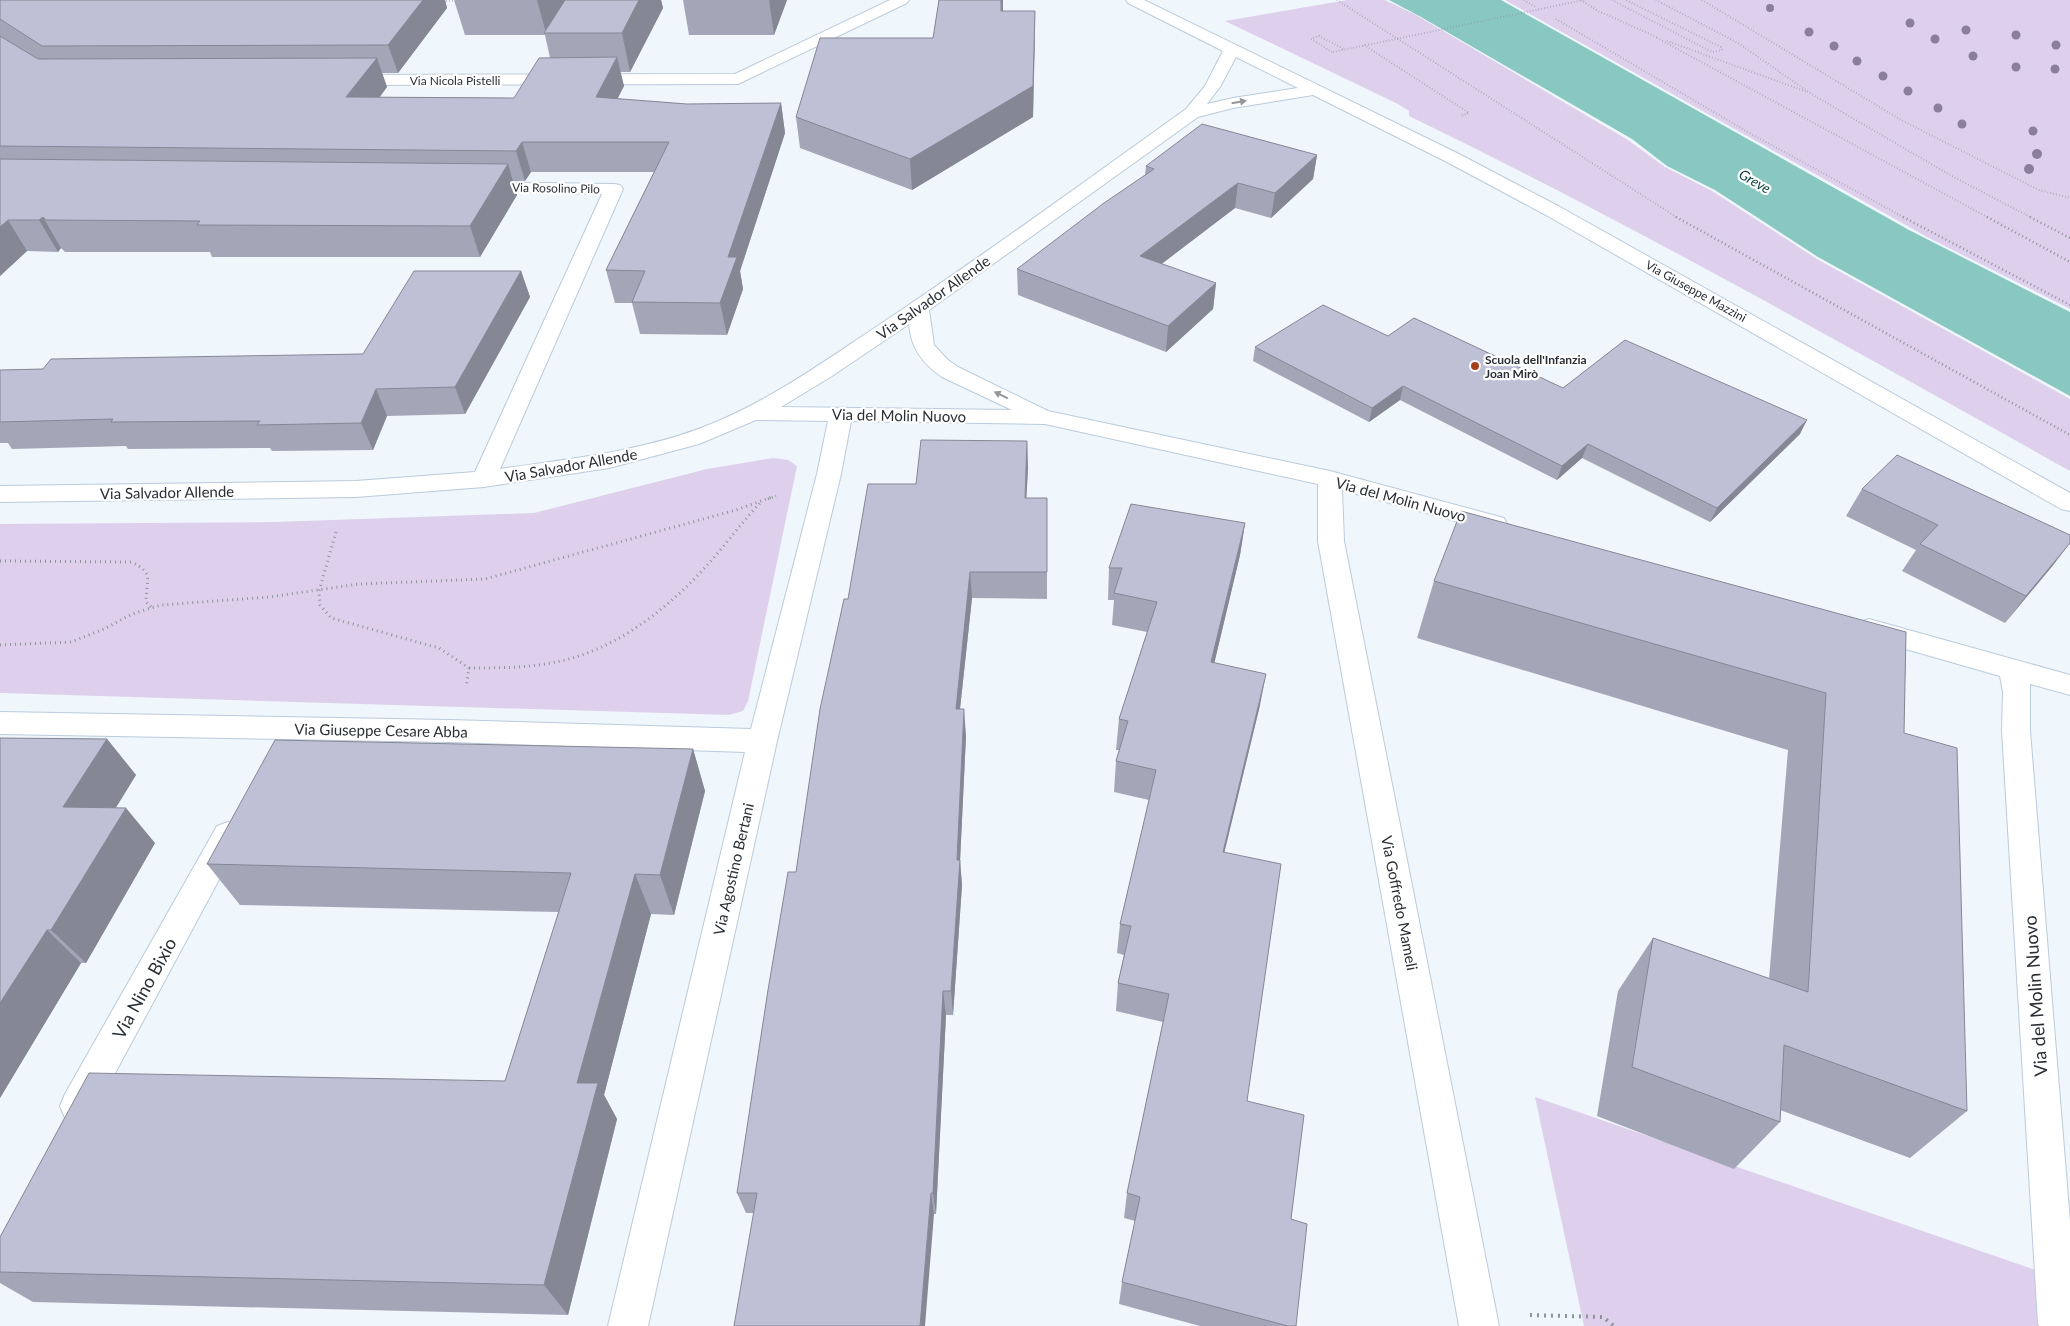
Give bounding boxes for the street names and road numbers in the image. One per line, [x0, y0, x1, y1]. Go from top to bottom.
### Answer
street label: Via Nicola Pistelli [410, 73, 500, 88]
street label: Via Rosolino Pilo [512, 180, 600, 196]
street label: Via Salvador Allende [873, 251, 993, 343]
street label: Via Giuseppe Mazzini [1643, 257, 1749, 325]
street label: Via del Molin Nuovo [832, 405, 966, 425]
street label: Via Salvador Allende [503, 444, 639, 486]
street label: Via del Molin Nuovo [1334, 473, 1468, 525]
street label: Via Salvador Allende [100, 482, 234, 502]
street label: Via Giuseppe Cesare Abba [294, 719, 468, 741]
street label: Via Agostino Bertani [709, 801, 757, 937]
street label: Via Goffredo Mameli [1378, 834, 1422, 972]
street label: Via del Molin Nuovo [2018, 915, 2052, 1077]
street label: Via Nino Bixio [107, 934, 181, 1042]

